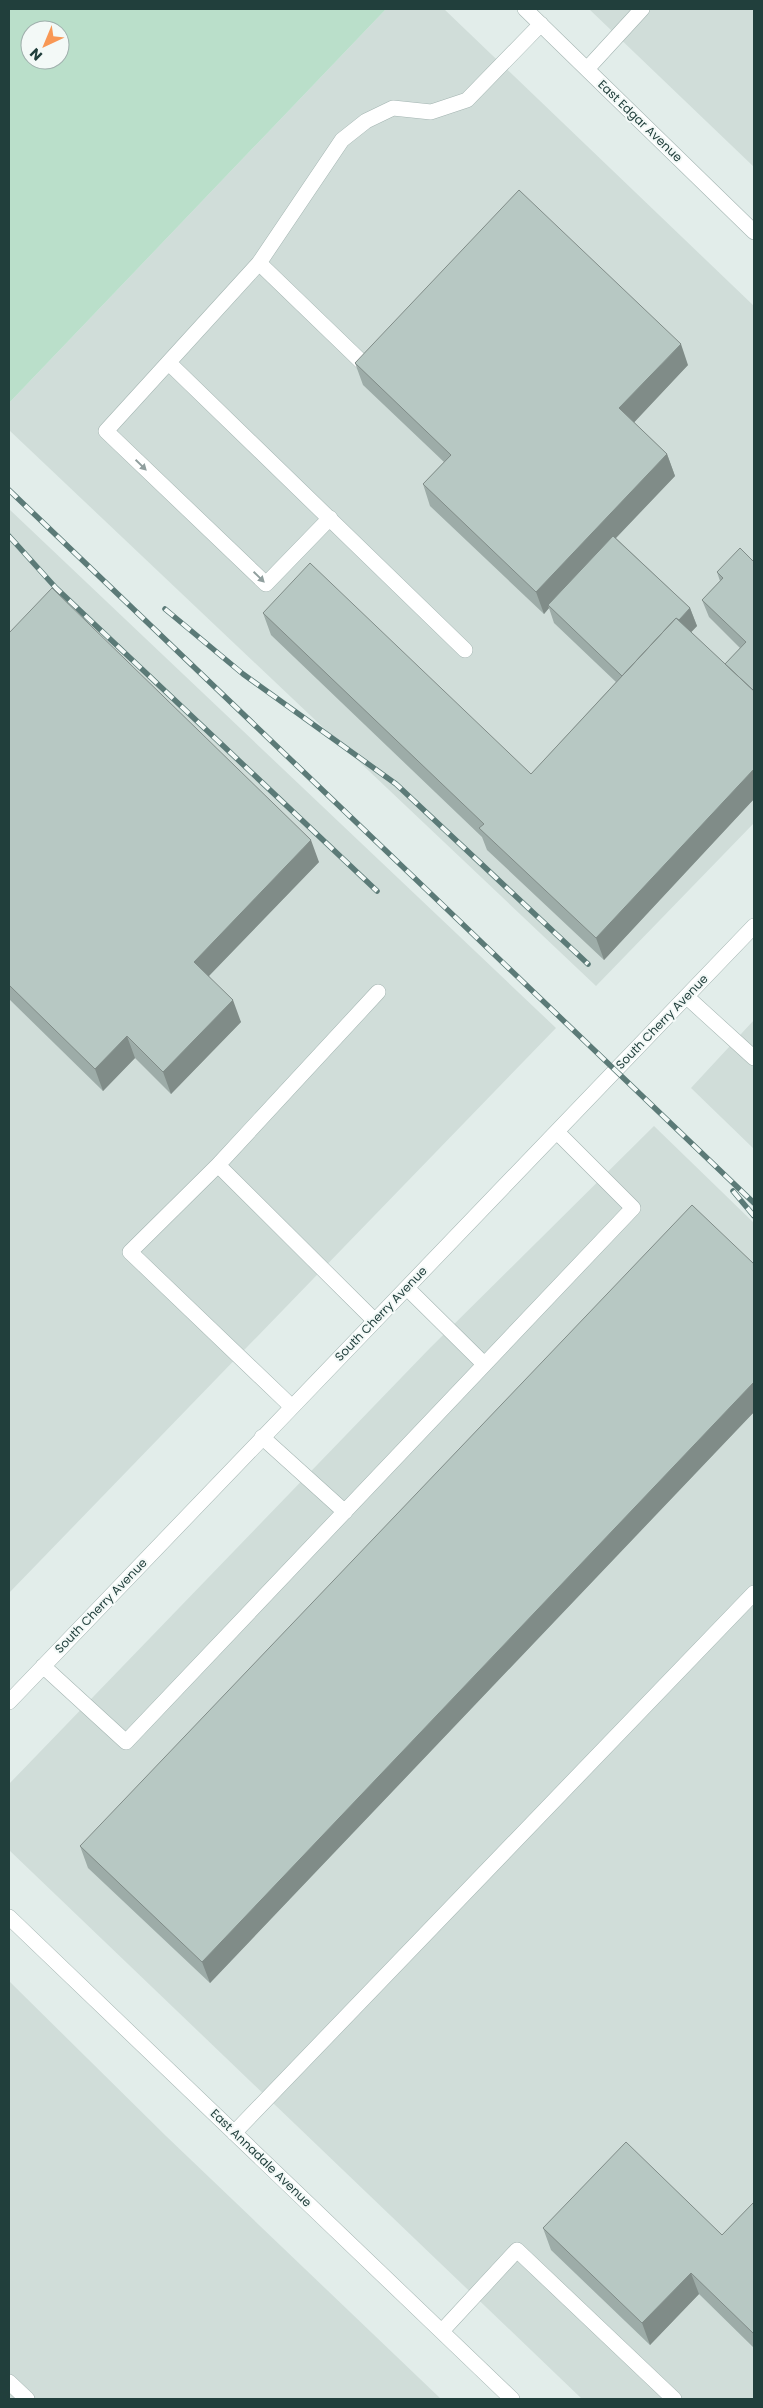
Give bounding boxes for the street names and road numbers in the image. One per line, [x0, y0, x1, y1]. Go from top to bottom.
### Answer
street label: East Edgar Avenue [594, 76, 686, 165]
street label: South Cherry Avenue [612, 970, 712, 1073]
street label: South Cherry Avenue [331, 1262, 431, 1365]
street label: South Cherry Avenue [51, 1554, 151, 1657]
street label: East Annadale Avenue [207, 2105, 316, 2210]

